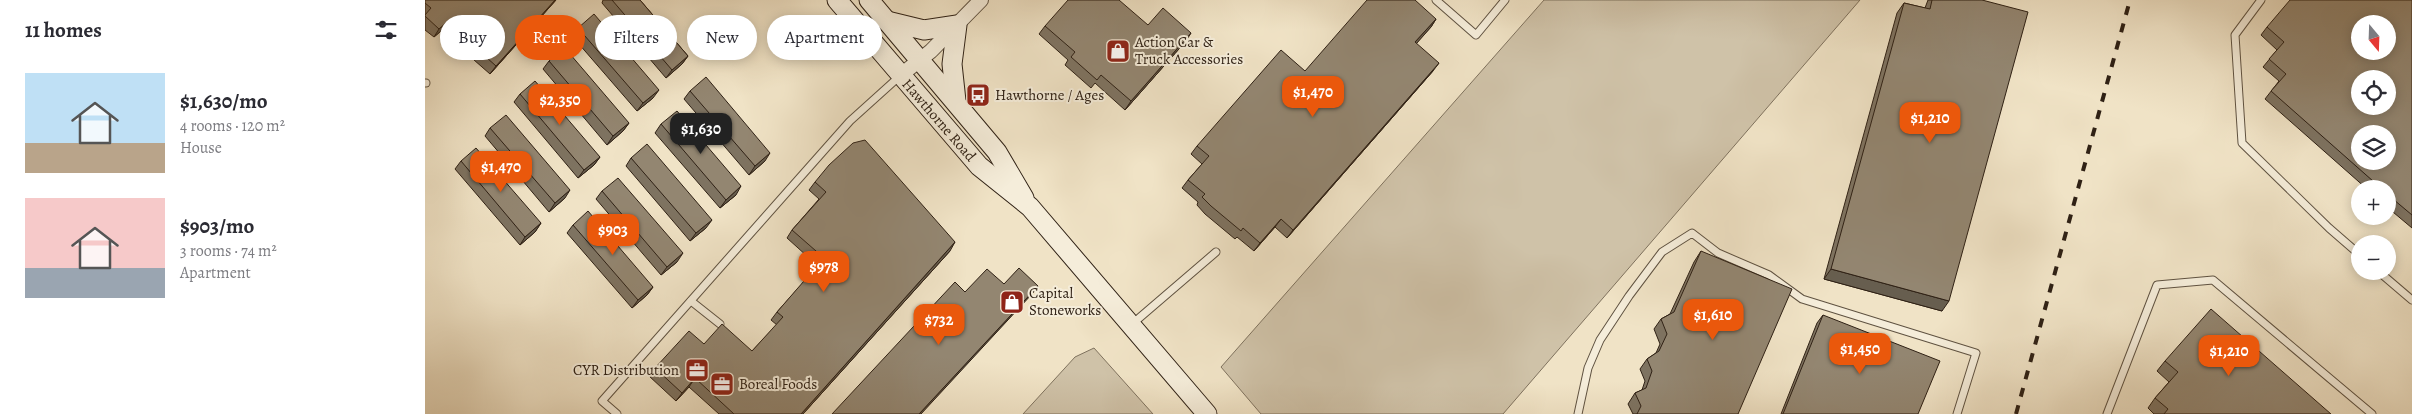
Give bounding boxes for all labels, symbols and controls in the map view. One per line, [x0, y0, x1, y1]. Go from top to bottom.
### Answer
chip: Buy [440, 15, 505, 60]
chip: Rent [515, 15, 585, 60]
chip: Filters [595, 15, 677, 60]
chip: New [687, 15, 757, 60]
chip: Apartment [767, 15, 882, 60]
north arrow [2351, 15, 2396, 60]
map controls [2351, 15, 2396, 280]
text: 11 homes [25, 16, 102, 44]
icon: filters [372, 16, 400, 44]
place label: Action Car & Truck Accessories [1134, 32, 1243, 69]
shop icon: Action Car & Truck Accessories [1105, 38, 1131, 64]
button: locate [2351, 70, 2396, 115]
street label: Hawthorne Road [897, 74, 981, 166]
pin: $1,470 [1272, 76, 1354, 118]
text: $1,470 [1293, 81, 1333, 103]
bus stop icon: Hawthorne / Ages [965, 82, 991, 108]
pin: $2,350 [519, 84, 601, 126]
place label: Hawthorne / Ages [995, 85, 1104, 105]
text: $1,630/mo [180, 87, 268, 115]
text: $2,350 [539, 89, 581, 111]
icon: home [65, 93, 125, 153]
pin: $1,210 [1889, 102, 1971, 144]
text: $1,210 [1911, 107, 1950, 129]
pin: $1,630 [660, 112, 742, 155]
text: 4 rooms · 120 m² [180, 115, 285, 137]
text: $1,630 [681, 118, 721, 140]
button: layers [2351, 125, 2396, 170]
text: House [180, 137, 222, 159]
pin: $1,470 [460, 150, 542, 193]
text: $1,470 [481, 156, 521, 178]
button: + [2351, 180, 2396, 225]
text: $903/mo [180, 212, 254, 240]
pin: $903 [583, 214, 643, 256]
icon: home [65, 218, 125, 278]
text: $903 [598, 219, 628, 241]
button: − [2351, 235, 2396, 280]
text: 3 rooms · 74 m² [180, 240, 277, 262]
pin: $978 [794, 250, 854, 293]
text: $978 [809, 256, 839, 278]
text: Apartment [180, 262, 251, 284]
place label: Capital Stoneworks [1029, 283, 1101, 320]
shop icon: Capital Stoneworks [999, 289, 1025, 315]
pin: $1,610 [1672, 298, 1754, 341]
pin: $732 [909, 304, 969, 346]
text: $1,610 [1694, 304, 1732, 326]
text: $732 [925, 309, 953, 331]
pin: $1,450 [1819, 332, 1901, 375]
pin: $1,210 [2188, 334, 2270, 377]
text: $1,450 [1840, 338, 1880, 360]
text: $1,210 [2210, 340, 2249, 362]
office icon: CYR Distribution [684, 357, 710, 383]
place label: CYR Distribution [573, 360, 679, 380]
office icon: Boreal Foods [709, 371, 735, 397]
place label: Boreal Foods [739, 374, 817, 394]

